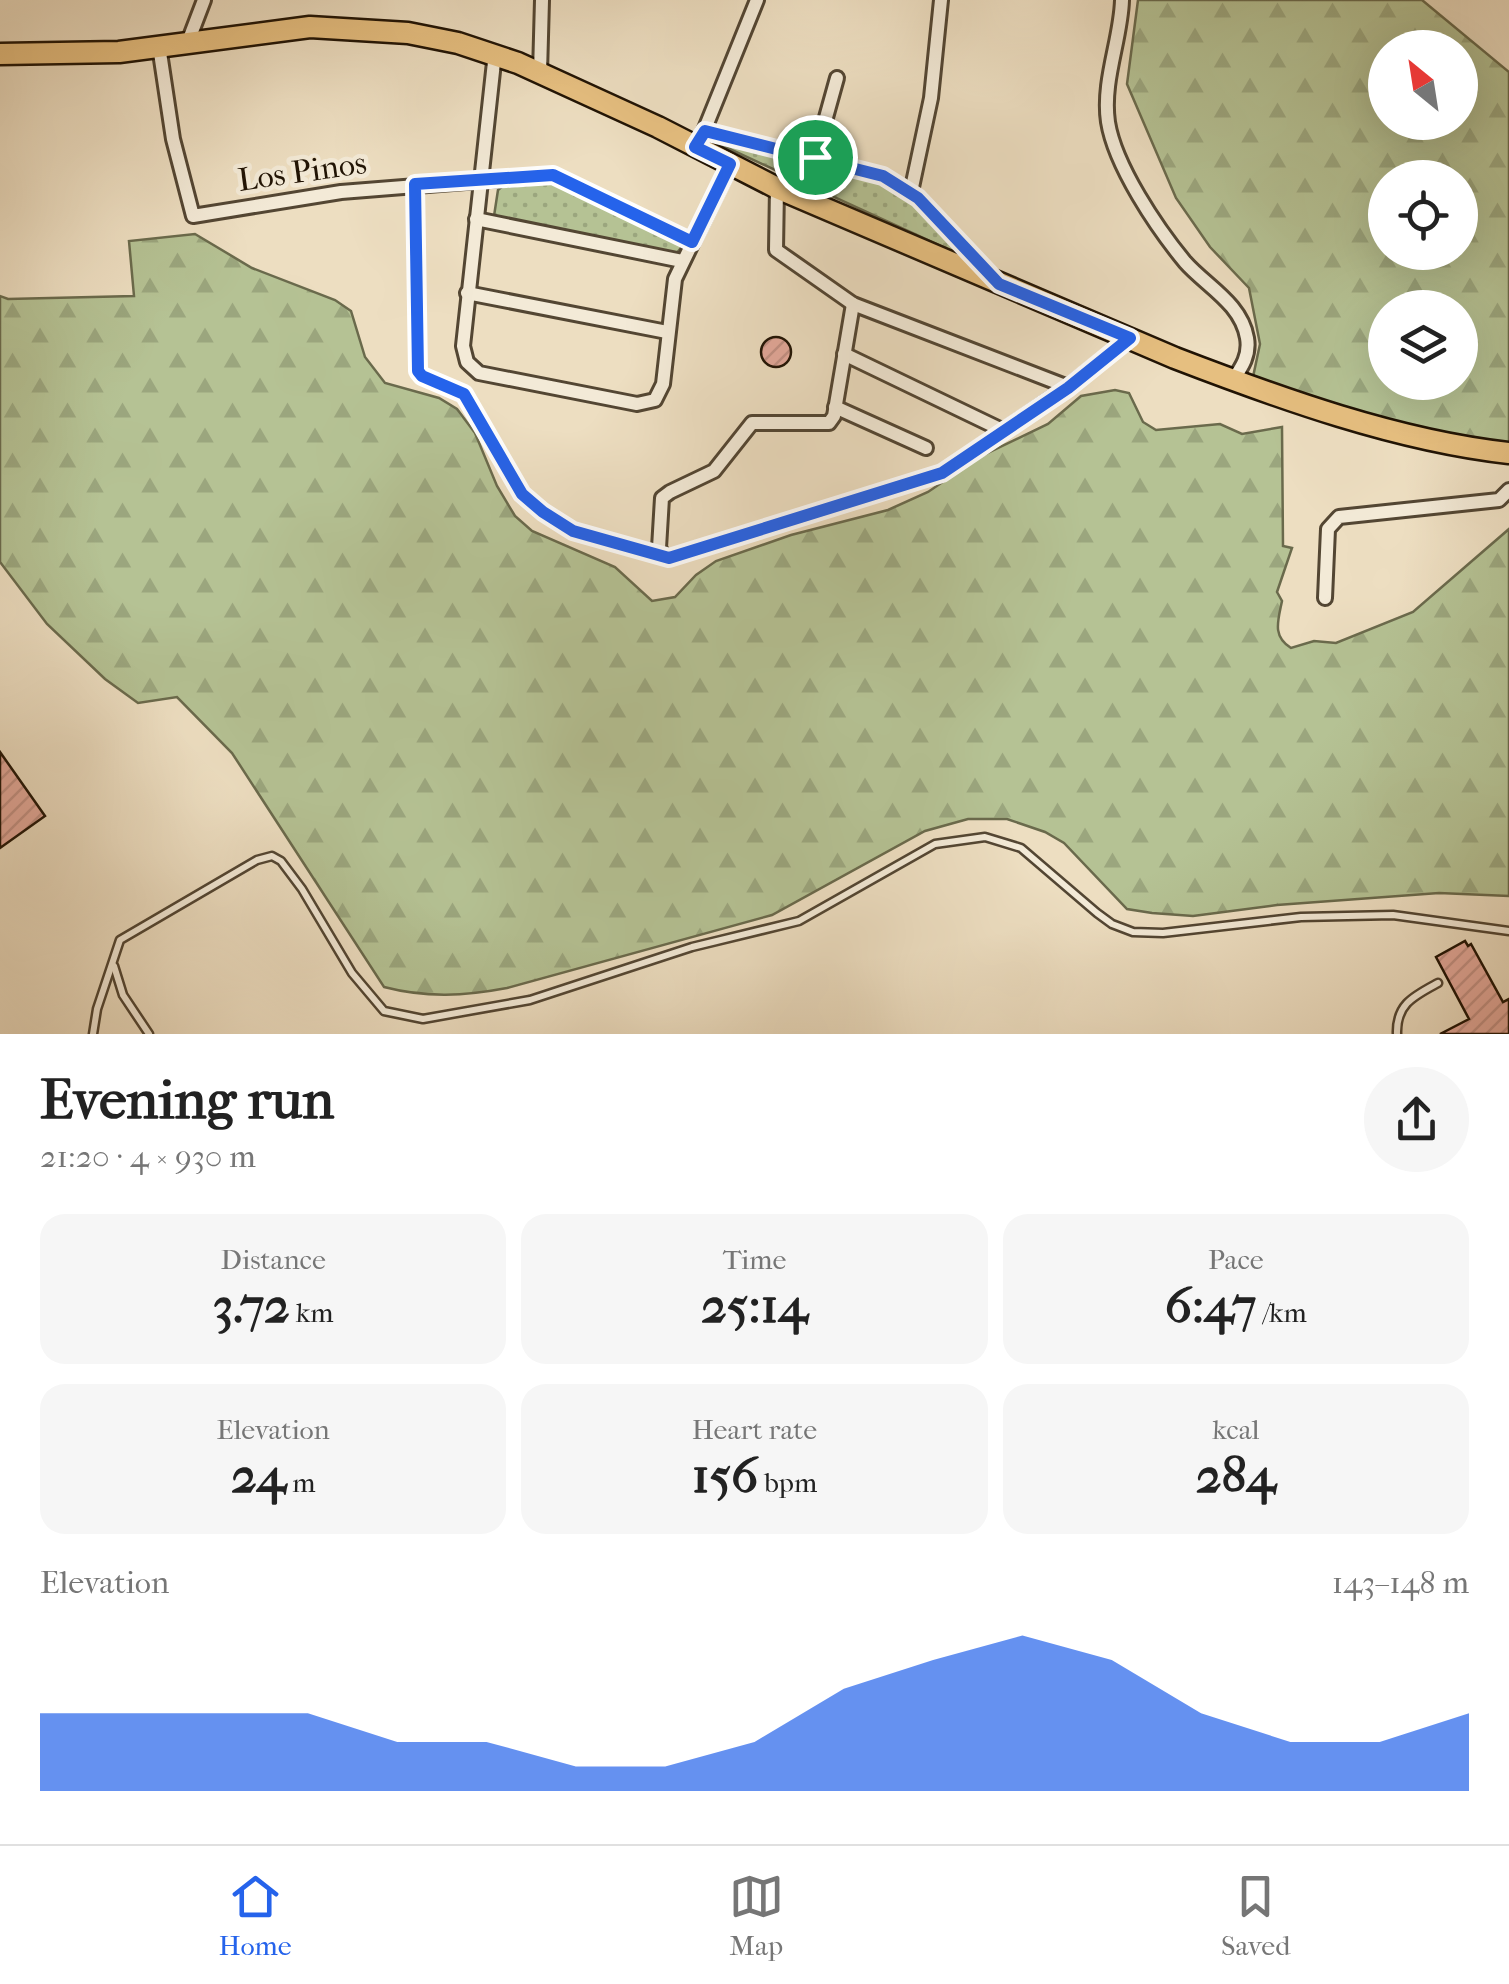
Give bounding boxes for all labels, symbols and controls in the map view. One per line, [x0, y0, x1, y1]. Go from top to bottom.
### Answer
north arrow [1368, 30, 1478, 140]
map controls [1368, 30, 1478, 400]
pin [773, 115, 858, 200]
icon: arrive [788, 130, 843, 185]
street label: Los Pinos [235, 144, 369, 199]
button: locate [1368, 160, 1478, 270]
button: layers [1368, 290, 1478, 400]
button: share [1364, 1067, 1469, 1172]
text: Evening run [40, 1068, 334, 1132]
text: 21:20 · 4 × 930 m [40, 1138, 256, 1175]
text: Distance [221, 1243, 326, 1276]
text: Time [723, 1243, 786, 1276]
text: Pace [1208, 1243, 1264, 1276]
text: 3.72 [213, 1276, 290, 1335]
text: 25:14 [701, 1276, 808, 1335]
text: 6:47 [1165, 1276, 1256, 1335]
text: km [290, 1296, 334, 1329]
text: /km [1256, 1296, 1307, 1329]
text: Elevation [217, 1413, 330, 1446]
text: Heart rate [692, 1413, 817, 1446]
text: kcal [1212, 1413, 1259, 1446]
text: 24 [231, 1446, 286, 1505]
text: 156 [692, 1446, 758, 1505]
text: 284 [1196, 1446, 1276, 1505]
text: m [286, 1466, 315, 1499]
text: bpm [758, 1466, 817, 1499]
text: Elevation [40, 1564, 169, 1601]
text: 143–148 m [1332, 1564, 1469, 1601]
tab: Home [219, 1869, 291, 1962]
tab: Map [729, 1869, 784, 1962]
tab: Saved [1221, 1869, 1290, 1962]

